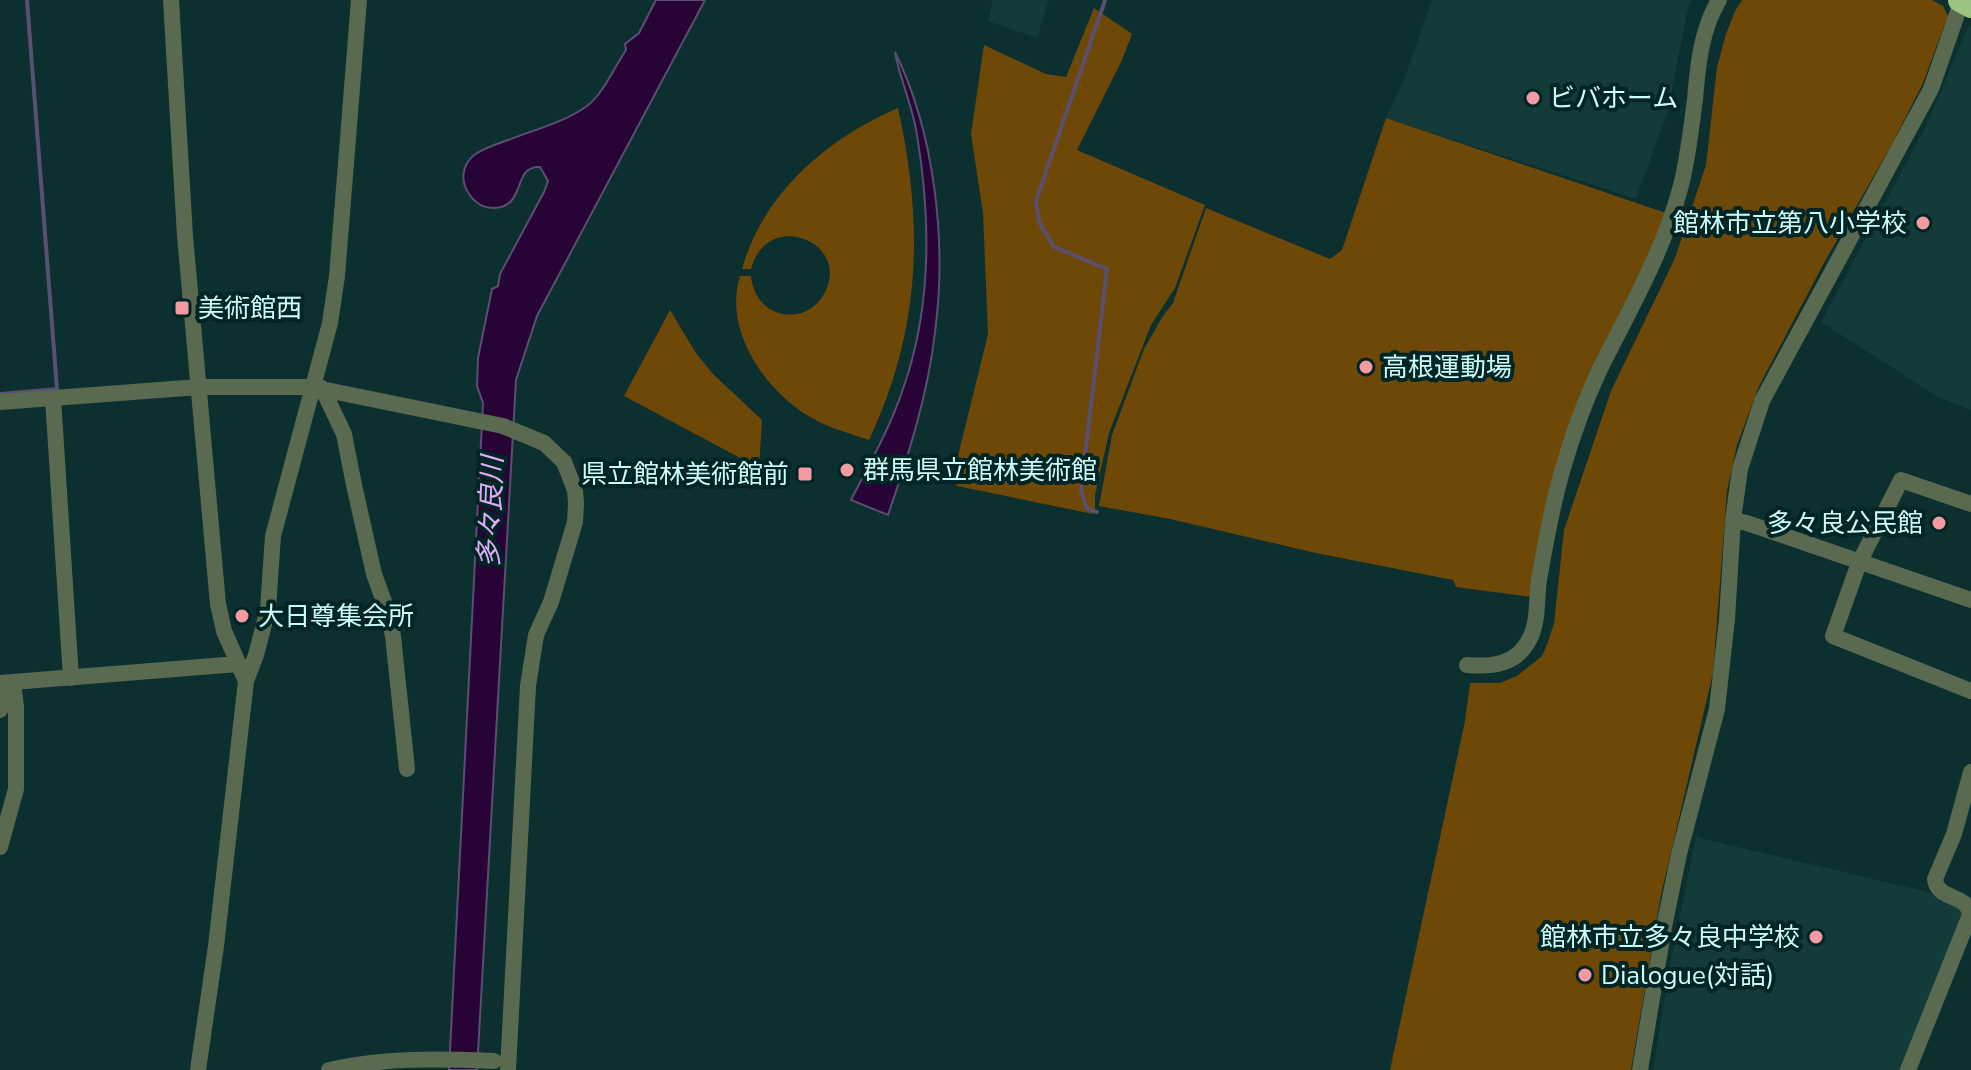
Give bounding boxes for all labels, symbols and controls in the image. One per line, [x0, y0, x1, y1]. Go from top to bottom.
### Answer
place label: ビバホーム [1549, 81, 1678, 116]
marker: ビバホーム [1524, 89, 1542, 107]
place label: 館林市立第八小学校 [1673, 206, 1907, 241]
marker: 館林市立第八小学校 [1914, 214, 1932, 232]
place label: 美術館西 [198, 291, 302, 326]
marker: 美術館西 [173, 299, 191, 317]
place label: 高根運動場 [1382, 350, 1512, 385]
marker: 高根運動場 [1357, 358, 1375, 376]
water label: 多々良川 [470, 452, 512, 569]
place label: 群馬県立館林美術館 [863, 453, 1097, 488]
place label: 県立館林美術館前 [581, 457, 789, 492]
marker: 群馬県立館林美術館 [838, 461, 856, 479]
marker: 県立館林美術館前 [796, 465, 814, 483]
place label: 多々良公民館 [1767, 506, 1923, 541]
marker: 多々良公民館 [1930, 514, 1948, 532]
place label: 大日尊集会所 [258, 599, 414, 634]
marker: 大日尊集会所 [233, 607, 251, 625]
place label: 館林市立多々良中学校 [1540, 920, 1800, 955]
marker: 館林市立多々良中学校 [1807, 928, 1825, 946]
place label: Dialogue(対話) [1601, 958, 1774, 993]
marker: Dialogue(対話) [1576, 966, 1594, 984]

